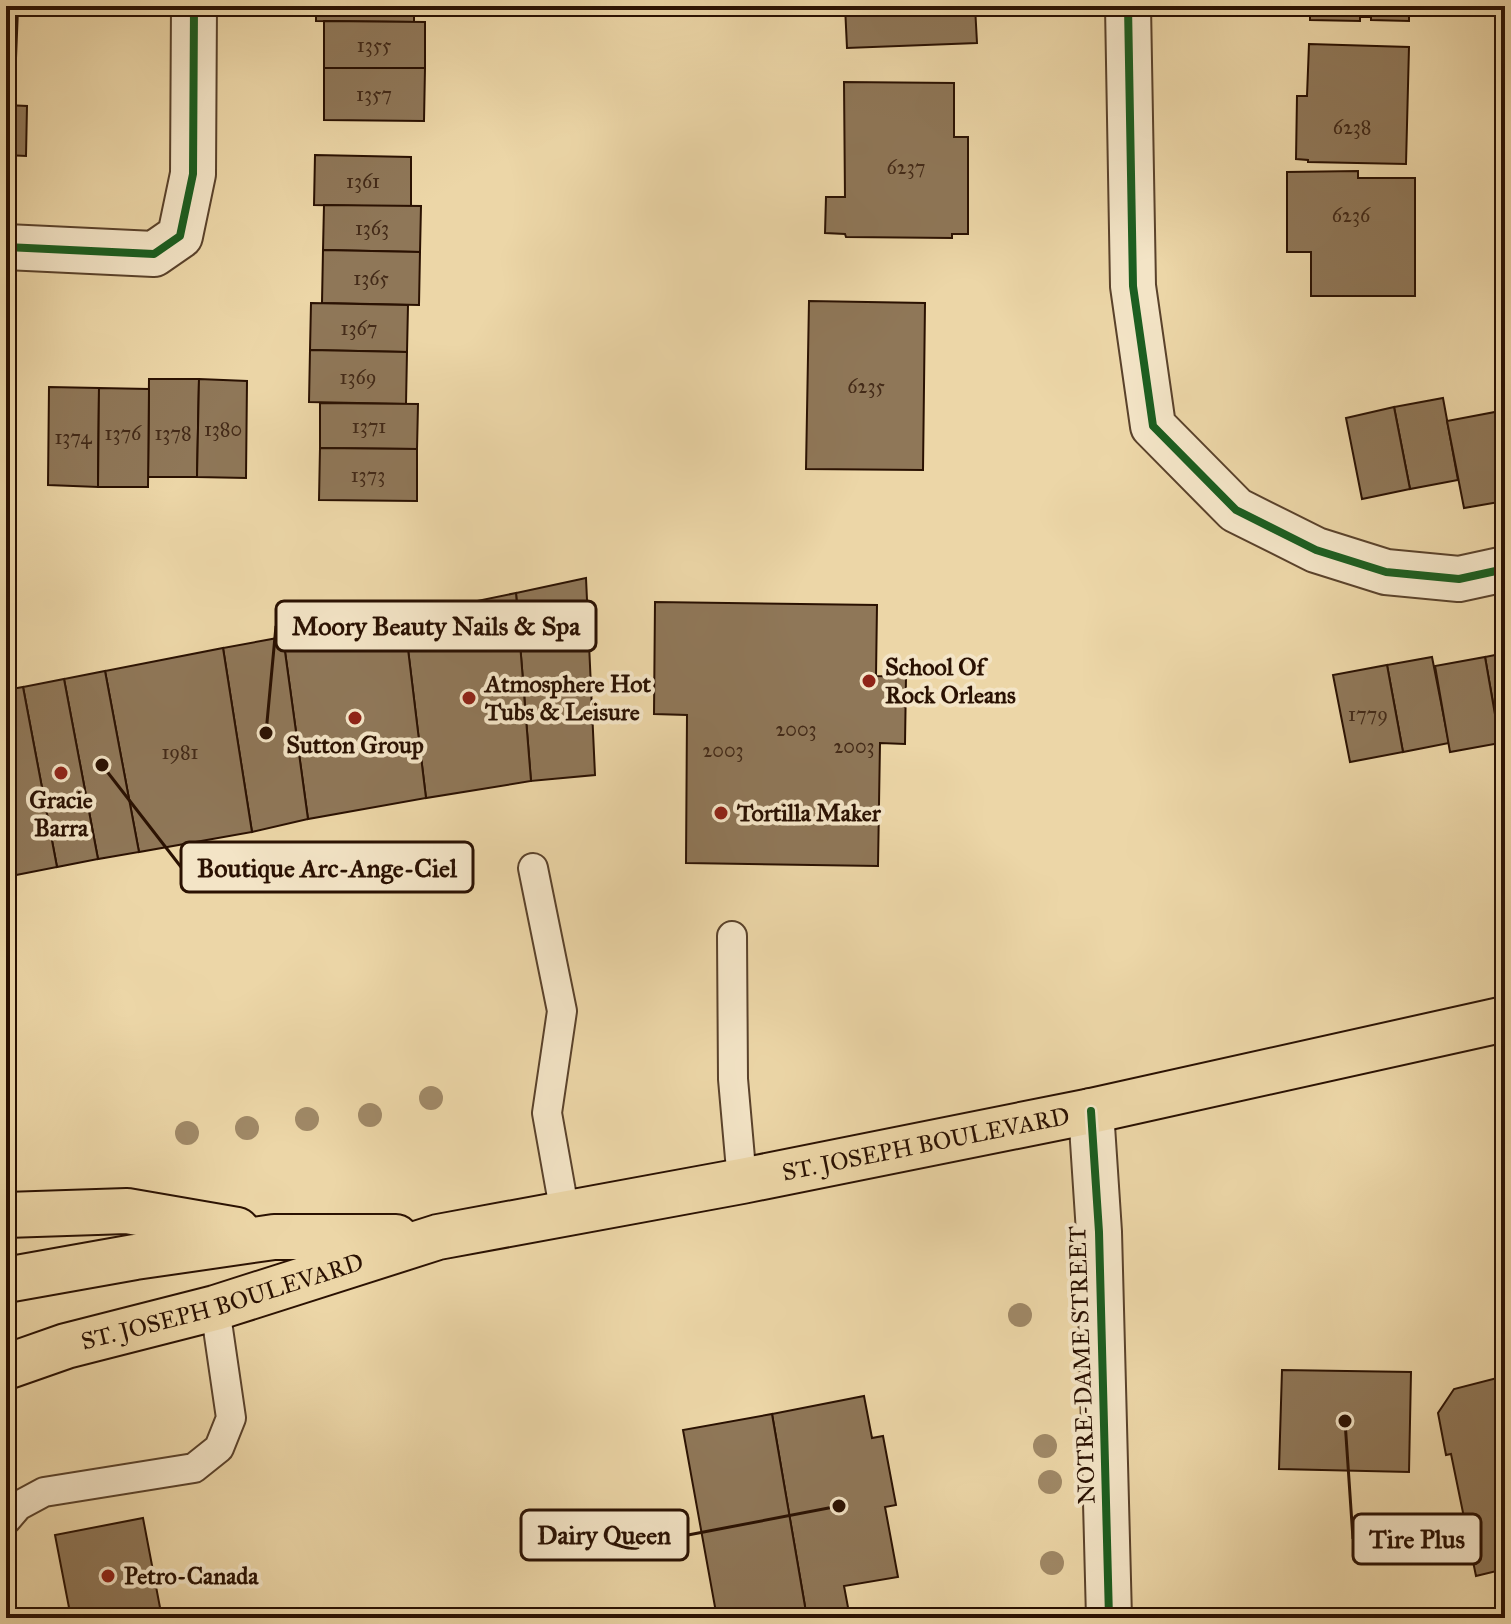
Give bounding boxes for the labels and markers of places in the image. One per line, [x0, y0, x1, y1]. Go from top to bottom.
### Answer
callout: Moory Beauty Nails & Spa [276, 601, 596, 651]
place label: School Of Rock Orleans [885, 652, 1016, 710]
place label: Atmosphere Hot Tubs & Leisure [483, 669, 651, 727]
marker: School Of Rock Orleans [860, 672, 878, 690]
marker: Atmosphere Hot Tubs & Leisure [460, 689, 478, 707]
marker: Sutton Group [346, 709, 364, 727]
place label: Sutton Group [286, 730, 424, 760]
marker: Gracie Barra [52, 764, 70, 782]
place label: Gracie Barra [29, 785, 93, 843]
place label: Tortilla Maker [736, 798, 882, 828]
marker: Tortilla Maker [712, 804, 730, 822]
callout: Boutique Arc-Ange-Ciel [181, 842, 473, 892]
callout: Dairy Queen [521, 1510, 688, 1560]
callout: Tire Plus [1353, 1514, 1481, 1564]
place label: Petro-Canada [124, 1561, 259, 1591]
marker: Petro-Canada [99, 1567, 117, 1585]

